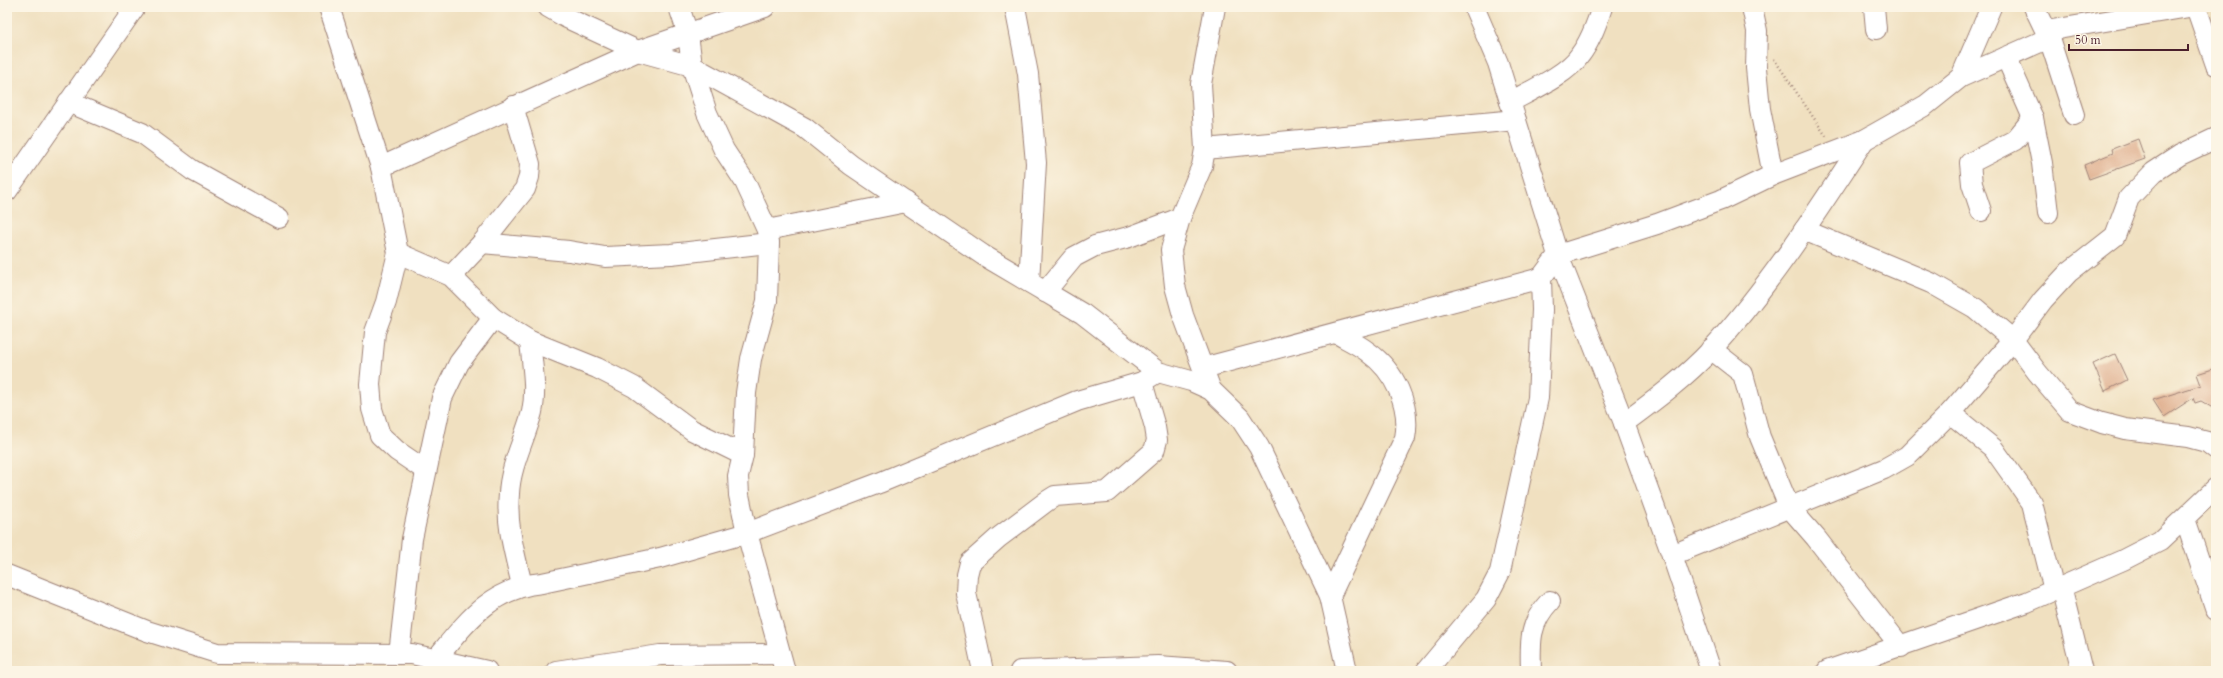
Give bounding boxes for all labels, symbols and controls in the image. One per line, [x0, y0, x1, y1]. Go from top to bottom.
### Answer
scale bar [2069, 26, 2188, 52]
text: 50 m [2075, 32, 2102, 48]

